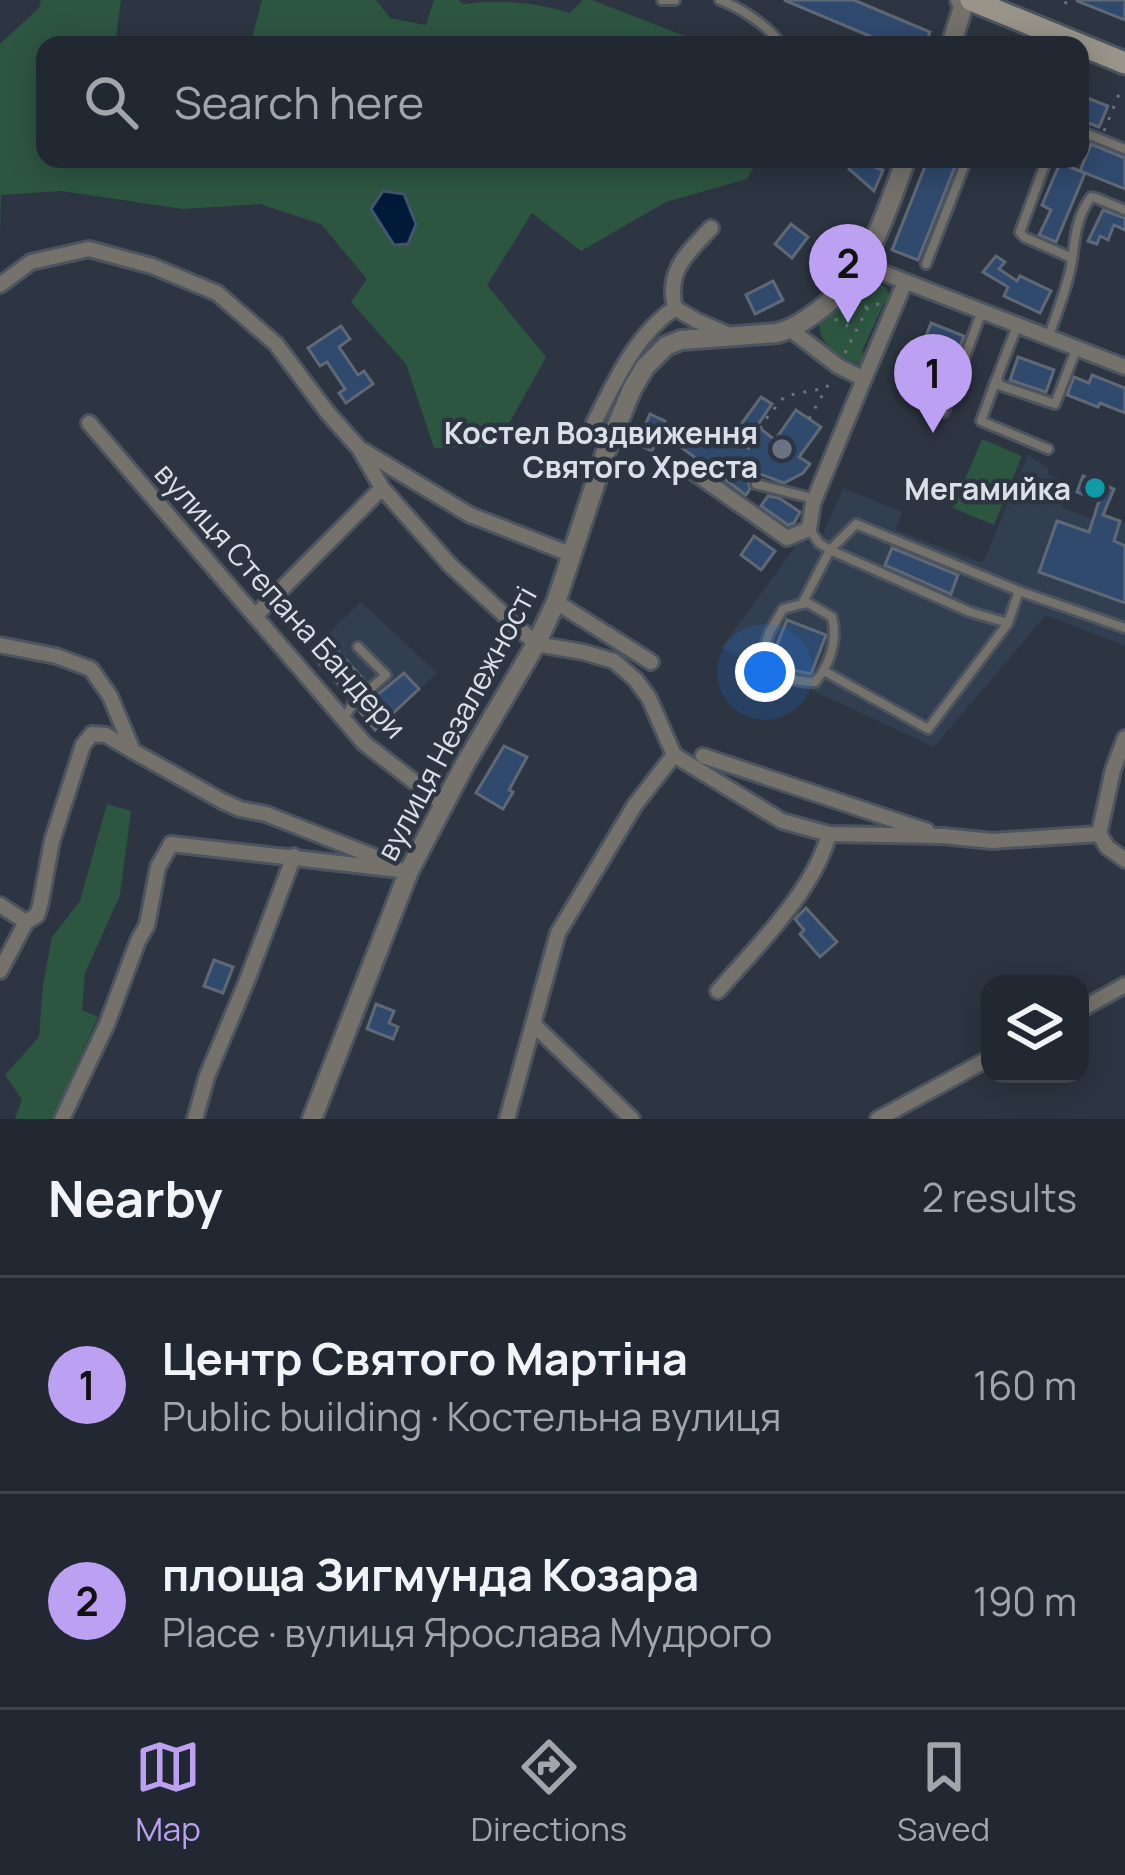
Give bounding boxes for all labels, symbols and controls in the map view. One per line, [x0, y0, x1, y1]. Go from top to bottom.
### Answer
search box [36, 36, 1089, 168]
icon: search [78, 69, 144, 135]
text: Search here [174, 71, 424, 133]
pin: 2 [809, 224, 887, 323]
pin: 1 [894, 334, 972, 433]
place label: Костел Воздвиження Святого Хреста [444, 412, 758, 487]
marker: Костел Воздвиження Святого Хреста [769, 436, 795, 462]
street label: вулиця Степана Бандери [146, 453, 416, 747]
place label: Мегамийка [904, 468, 1071, 509]
marker: Мегамийка [1082, 475, 1108, 501]
street label: вулиця Незалежності [366, 579, 546, 867]
your location [735, 642, 795, 702]
map controls [981, 975, 1089, 1083]
button: layers [981, 975, 1089, 1083]
text: Nearby [48, 1163, 223, 1232]
text: 2 results [922, 1170, 1077, 1224]
text: Центр Святого Мартіна [162, 1327, 688, 1389]
text: 1 [78, 1358, 96, 1412]
text: 160 m [973, 1358, 1077, 1412]
text: Public building · Костельна вулиця [162, 1389, 781, 1443]
text: площа Зигмунда Козара [162, 1543, 699, 1605]
text: 2 [75, 1574, 99, 1628]
text: 190 m [973, 1574, 1077, 1628]
text: Place · вулиця Ярослава Мудрого [162, 1605, 772, 1659]
tab: Map [135, 1734, 201, 1851]
tab: Directions [471, 1734, 627, 1851]
tab: Saved [897, 1734, 990, 1851]

